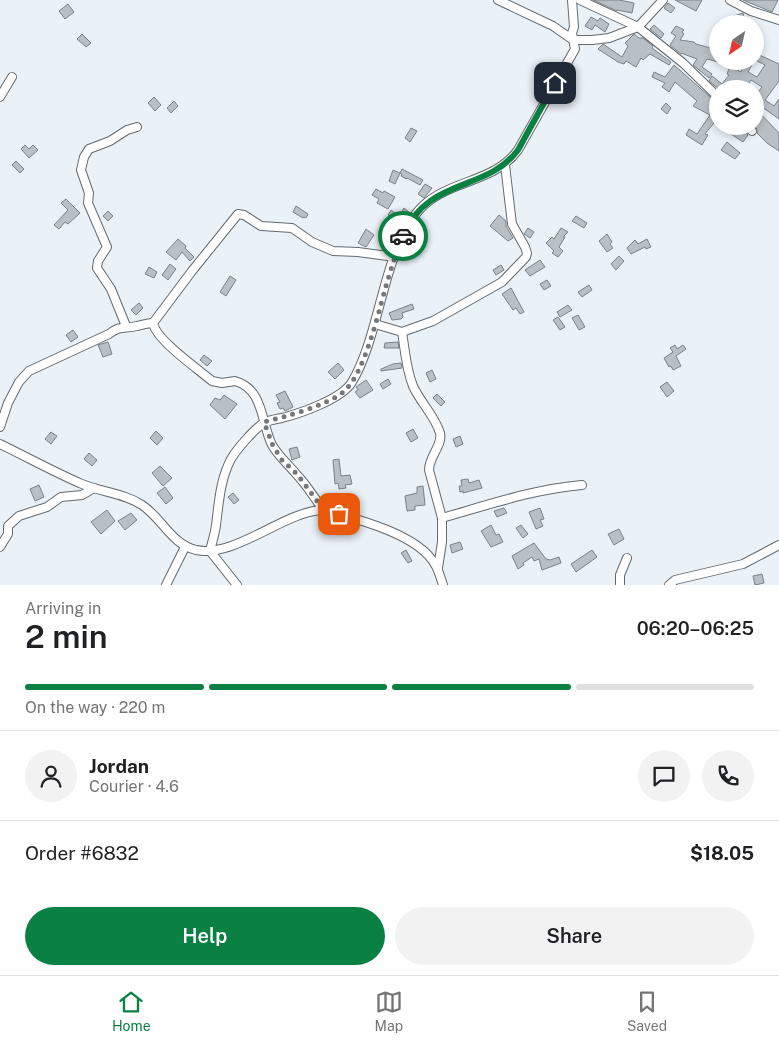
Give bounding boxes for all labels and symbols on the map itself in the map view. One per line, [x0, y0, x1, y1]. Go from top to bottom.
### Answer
north arrow [709, 15, 764, 70]
pin [534, 62, 576, 104]
courier [378, 211, 428, 261]
pin [318, 493, 360, 535]

